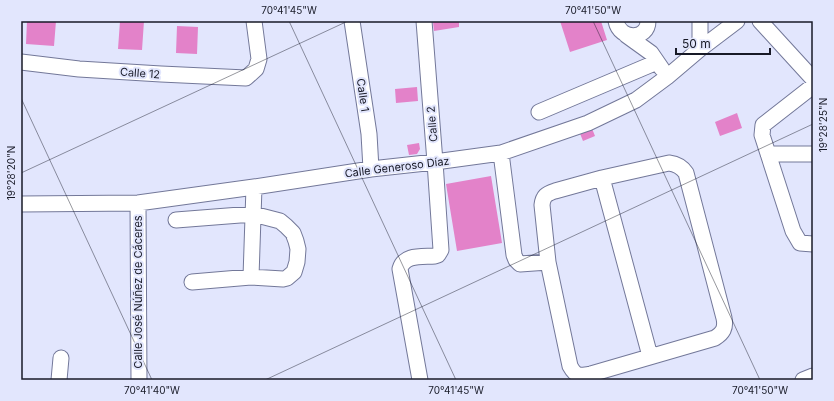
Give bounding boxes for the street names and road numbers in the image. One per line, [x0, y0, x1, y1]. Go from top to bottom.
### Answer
street label: Calle 12 [119, 65, 161, 81]
street label: Calle 1 [354, 77, 372, 113]
street label: Calle 2 [423, 106, 441, 142]
street label: Calle Generoso Díaz [344, 154, 450, 180]
street label: Calle José Núñez de Cáceres [131, 215, 145, 369]

